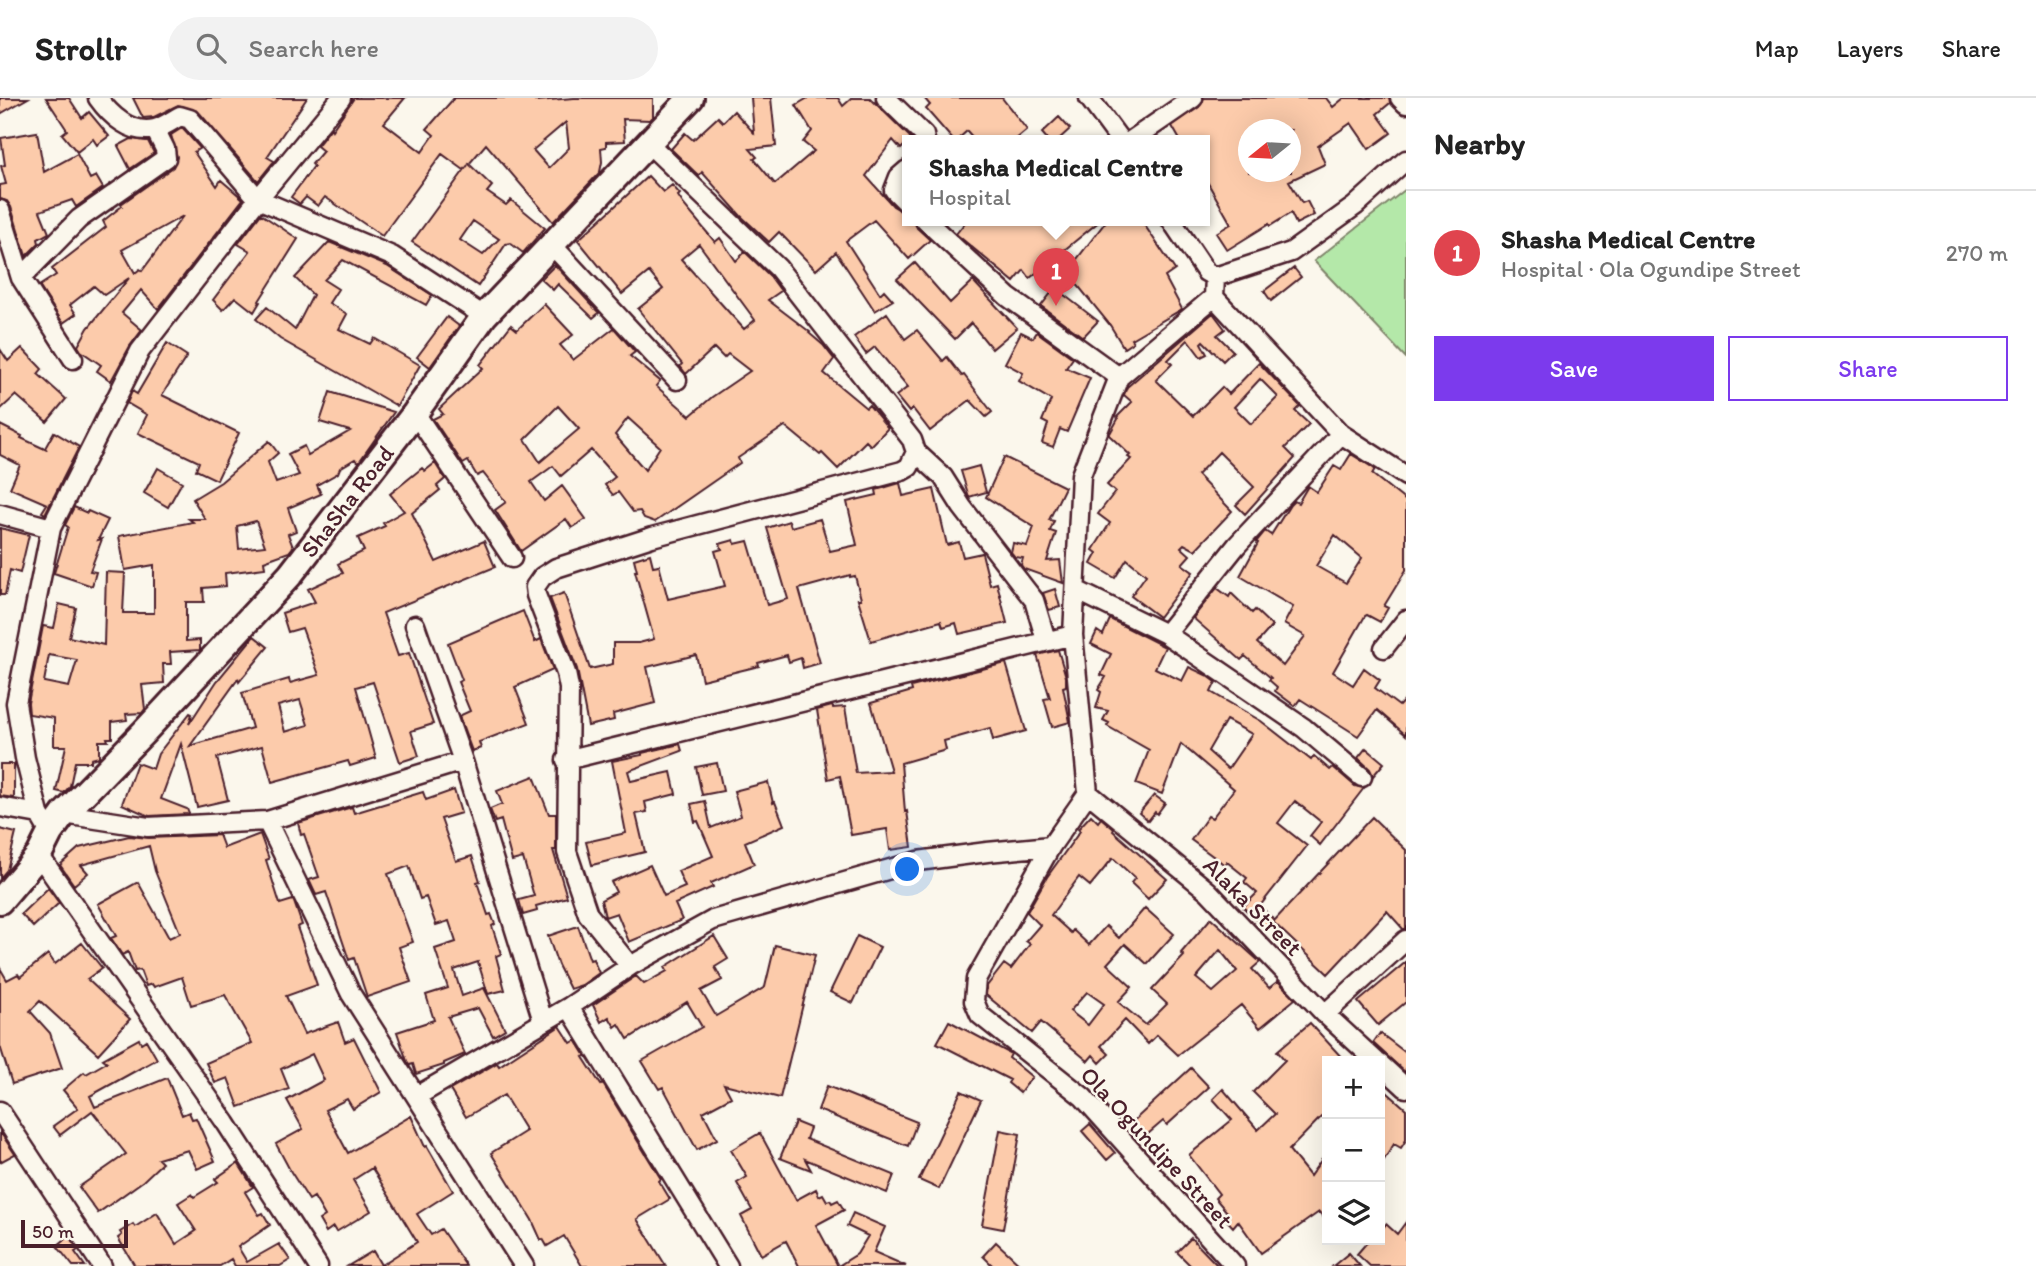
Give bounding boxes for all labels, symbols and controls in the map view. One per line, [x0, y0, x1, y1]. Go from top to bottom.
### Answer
search box [168, 17, 658, 80]
text: Strollr [35, 29, 126, 68]
icon: search [192, 29, 230, 67]
text: Search here [248, 32, 379, 64]
text: Map [1755, 34, 1799, 63]
text: Layers [1837, 34, 1904, 63]
text: Share [1942, 34, 2001, 63]
north arrow [1238, 119, 1301, 182]
text: Nearby [1434, 125, 1525, 162]
popup [902, 135, 1210, 226]
text: Shasha Medical Centre [929, 151, 1183, 183]
text: Hospital [929, 183, 1011, 211]
text: Shasha Medical Centre [1501, 223, 1755, 255]
text: 1 [1452, 239, 1462, 267]
text: 270 m [1946, 239, 2008, 267]
pin: 1 [1033, 248, 1079, 306]
text: Hospital · Ola Ogundipe Street [1501, 255, 1801, 283]
button: Save [1434, 336, 1714, 401]
button: Share [1728, 336, 2008, 401]
street label: ShaSha Road [294, 439, 400, 563]
street label: Alaka Street [1197, 850, 1309, 962]
your location [890, 852, 924, 886]
map controls [1322, 1056, 1385, 1245]
button: + [1322, 1056, 1385, 1119]
street label: Ola Ogundipe Street [1075, 1060, 1239, 1234]
button: − [1322, 1119, 1385, 1182]
button: layers [1322, 1182, 1385, 1245]
scale bar [21, 1217, 128, 1249]
text: 50 m [32, 1220, 74, 1243]

